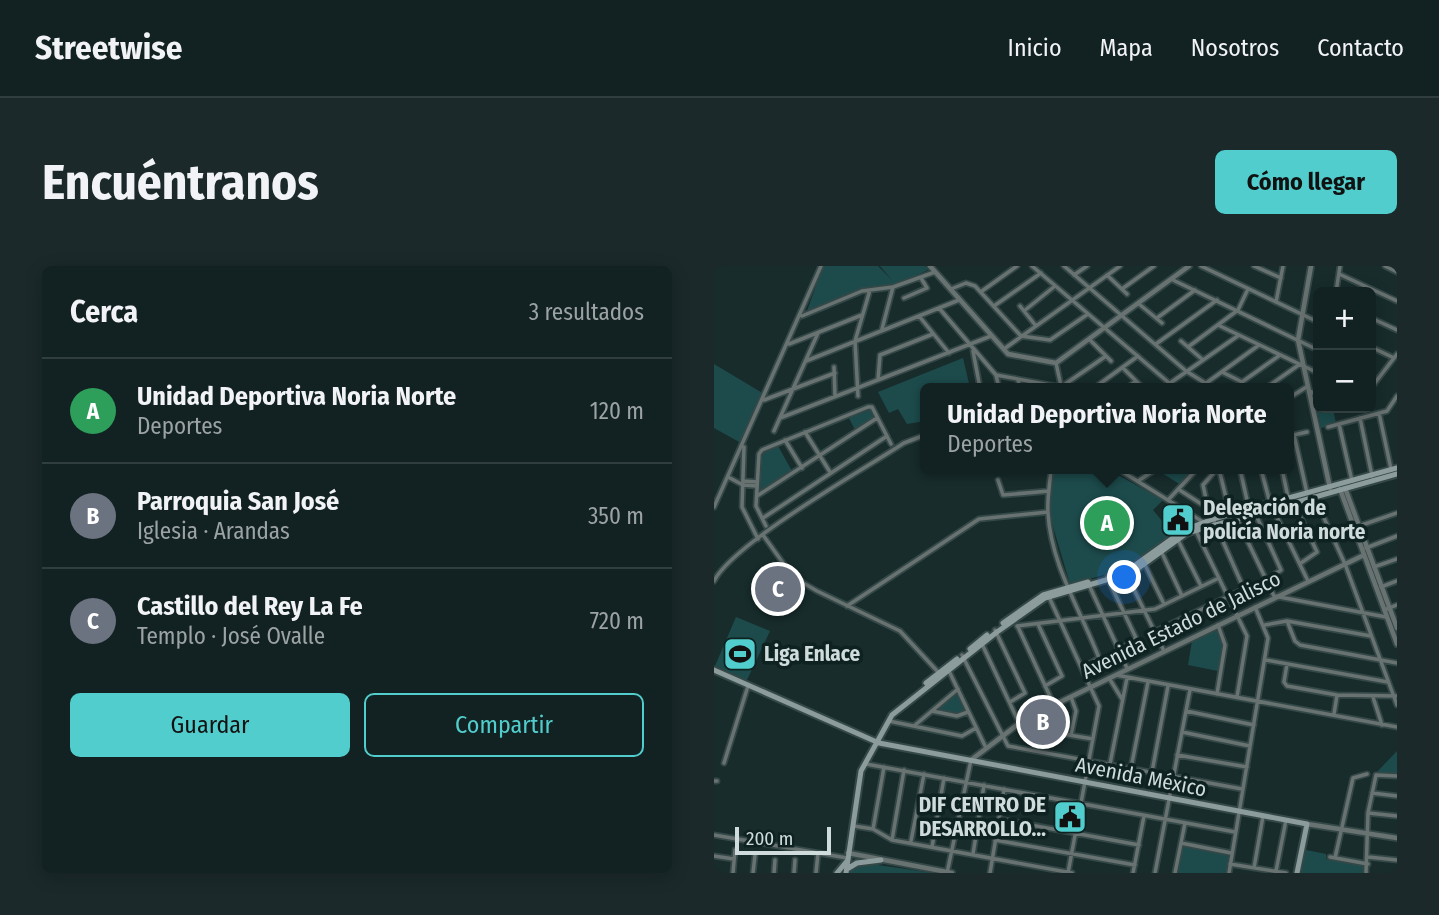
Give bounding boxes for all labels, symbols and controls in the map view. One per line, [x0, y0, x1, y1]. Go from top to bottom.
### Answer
text: Streetwise [35, 28, 182, 68]
text: Inicio [1008, 34, 1062, 62]
text: Mapa [1100, 34, 1153, 62]
text: Nosotros [1191, 34, 1279, 62]
text: Contacto [1317, 34, 1404, 62]
button: Cómo llegar [1215, 150, 1397, 214]
text: Encuéntranos [42, 153, 319, 212]
map controls [1313, 287, 1376, 413]
button: + [1313, 287, 1376, 350]
text: Cerca [70, 294, 138, 330]
text: 3 resultados [529, 298, 644, 326]
button: − [1313, 350, 1376, 413]
text: Unidad Deportiva Noria Norte [137, 381, 456, 412]
popup [920, 383, 1294, 474]
text: A [87, 397, 99, 425]
text: 120 m [590, 397, 644, 425]
text: Unidad Deportiva Noria Norte [947, 399, 1267, 430]
text: Deportes [137, 412, 222, 440]
text: Deportes [947, 430, 1033, 458]
text: Parroquia San José [137, 486, 339, 517]
place label: Delegación de policía Noria norte [1203, 495, 1366, 545]
pin: A [1084, 497, 1130, 549]
public building icon: Delegación de policía Noria norte [1159, 501, 1197, 539]
text: B [87, 502, 99, 530]
text: 350 m [588, 502, 644, 530]
text: Iglesia · Arandas [137, 517, 290, 545]
your location [1107, 560, 1141, 594]
pin: C [755, 563, 801, 615]
street label: Avenida Estado de Jalisco [1077, 565, 1285, 685]
text: Castillo del Rey La Fe [137, 591, 363, 622]
text: C [87, 607, 99, 635]
text: 720 m [590, 607, 644, 635]
text: Templo · José Ovalle [137, 622, 325, 650]
sports icon: Liga Enlace [721, 635, 759, 673]
place label: Liga Enlace [764, 641, 861, 667]
button: Guardar [70, 693, 350, 757]
button: Compartir [364, 693, 644, 757]
pin: B [1020, 696, 1066, 748]
street label: Avenida México [1073, 752, 1209, 802]
place label: DIF CENTRO DE DESARROLLO… [919, 792, 1046, 842]
public building icon: DIF CENTRO DE DESARROLLO… [1051, 798, 1089, 836]
scale bar [735, 824, 831, 856]
text: 200 m [746, 827, 793, 850]

